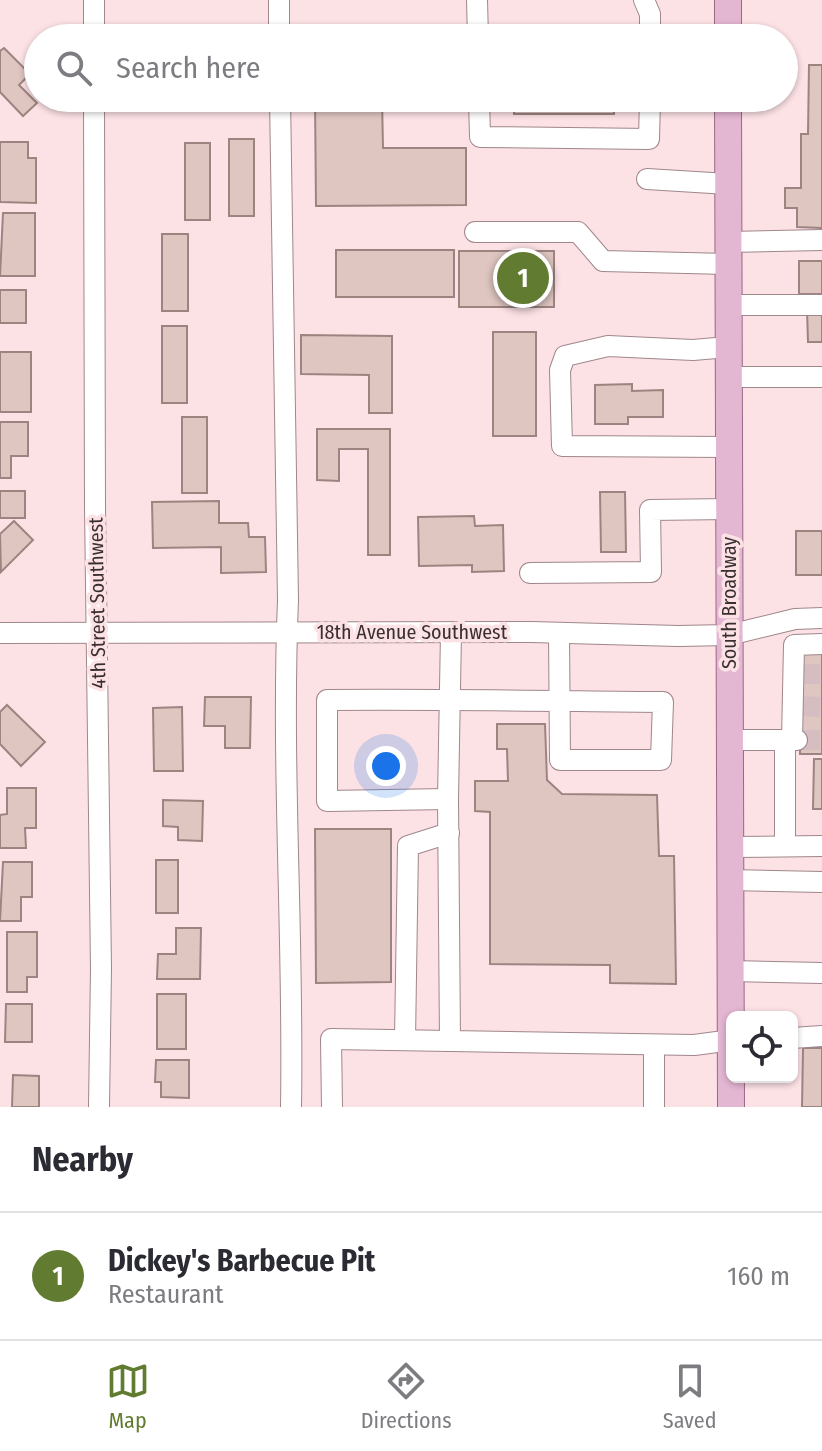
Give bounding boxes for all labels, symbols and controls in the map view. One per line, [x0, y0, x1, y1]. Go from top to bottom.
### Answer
search box [24, 24, 798, 112]
icon: search [52, 46, 96, 90]
text: Search here [116, 50, 261, 86]
pin: 1 [497, 248, 549, 308]
street label: 4th Street Southwest [83, 517, 110, 689]
street label: South Broadway [717, 537, 741, 669]
street label: 18th Avenue Southwest [317, 620, 508, 644]
your location [366, 746, 406, 786]
map controls [726, 1011, 798, 1083]
button: locate [726, 1011, 798, 1083]
text: Nearby [32, 1139, 133, 1180]
text: Dickey's Barbecue Pit [108, 1243, 375, 1279]
text: 1 [53, 1261, 64, 1292]
text: 160 m [727, 1261, 790, 1292]
text: Restaurant [108, 1279, 224, 1310]
tab: Map [106, 1359, 150, 1434]
tab: Directions [361, 1359, 452, 1434]
tab: Saved [663, 1359, 716, 1434]

